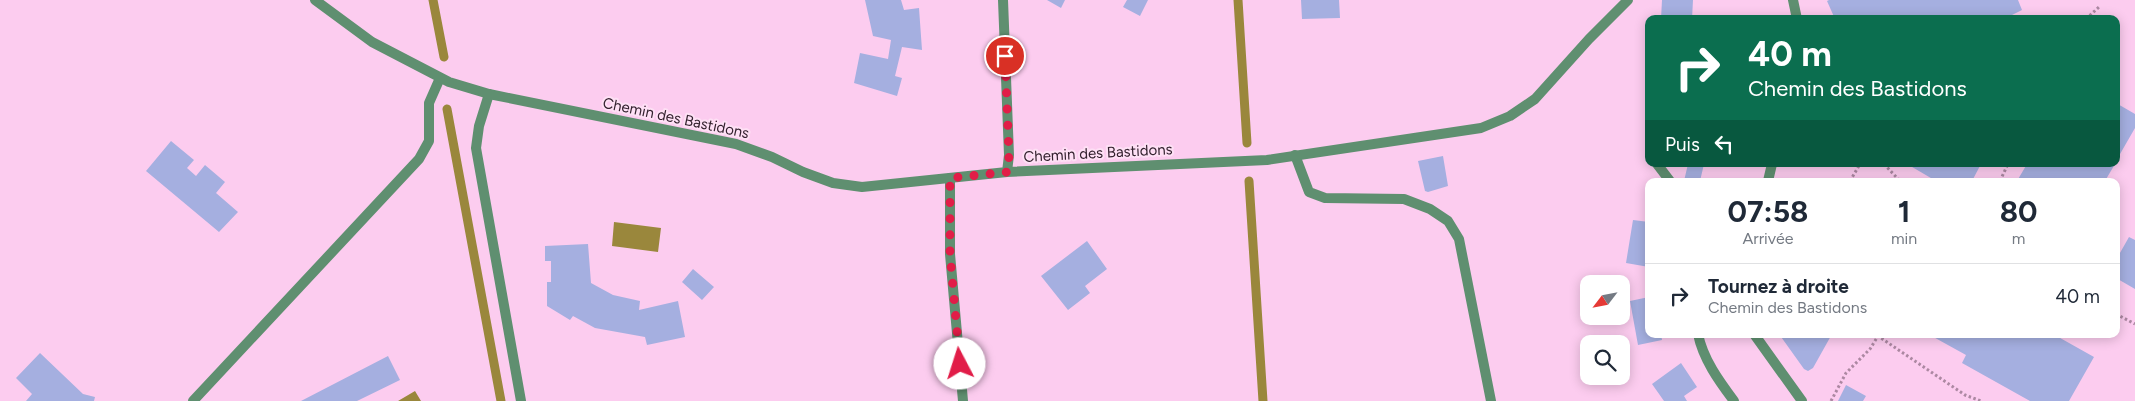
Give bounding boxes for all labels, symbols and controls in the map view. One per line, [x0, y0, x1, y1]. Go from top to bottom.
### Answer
text: 40 m [1748, 33, 1832, 75]
pin [984, 35, 1026, 77]
icon: right [1665, 35, 1730, 100]
icon: arrive [991, 42, 1019, 70]
text: Chemin des Bastidons [1748, 75, 1967, 102]
street label: Chemin des Bastidons [601, 94, 751, 142]
icon: left [1710, 130, 1738, 158]
text: Puis [1665, 133, 1700, 156]
street label: Chemin des Bastidons [1023, 140, 1173, 166]
text: 07:58 [1727, 193, 1808, 230]
text: 1 [1898, 193, 1910, 230]
text: 80 [2000, 193, 2037, 230]
text: Arrivée [1742, 229, 1793, 248]
text: min [1891, 229, 1917, 248]
text: m [2012, 229, 2025, 248]
north arrow [1580, 275, 1630, 325]
map controls [1580, 275, 1630, 385]
text: Tournez à droite [1708, 275, 1849, 298]
icon: right [1665, 282, 1693, 310]
text: 40 m [2055, 285, 2100, 308]
text: Chemin des Bastidons [1708, 298, 1867, 317]
button: search [1580, 335, 1630, 385]
position arrow [933, 337, 985, 389]

